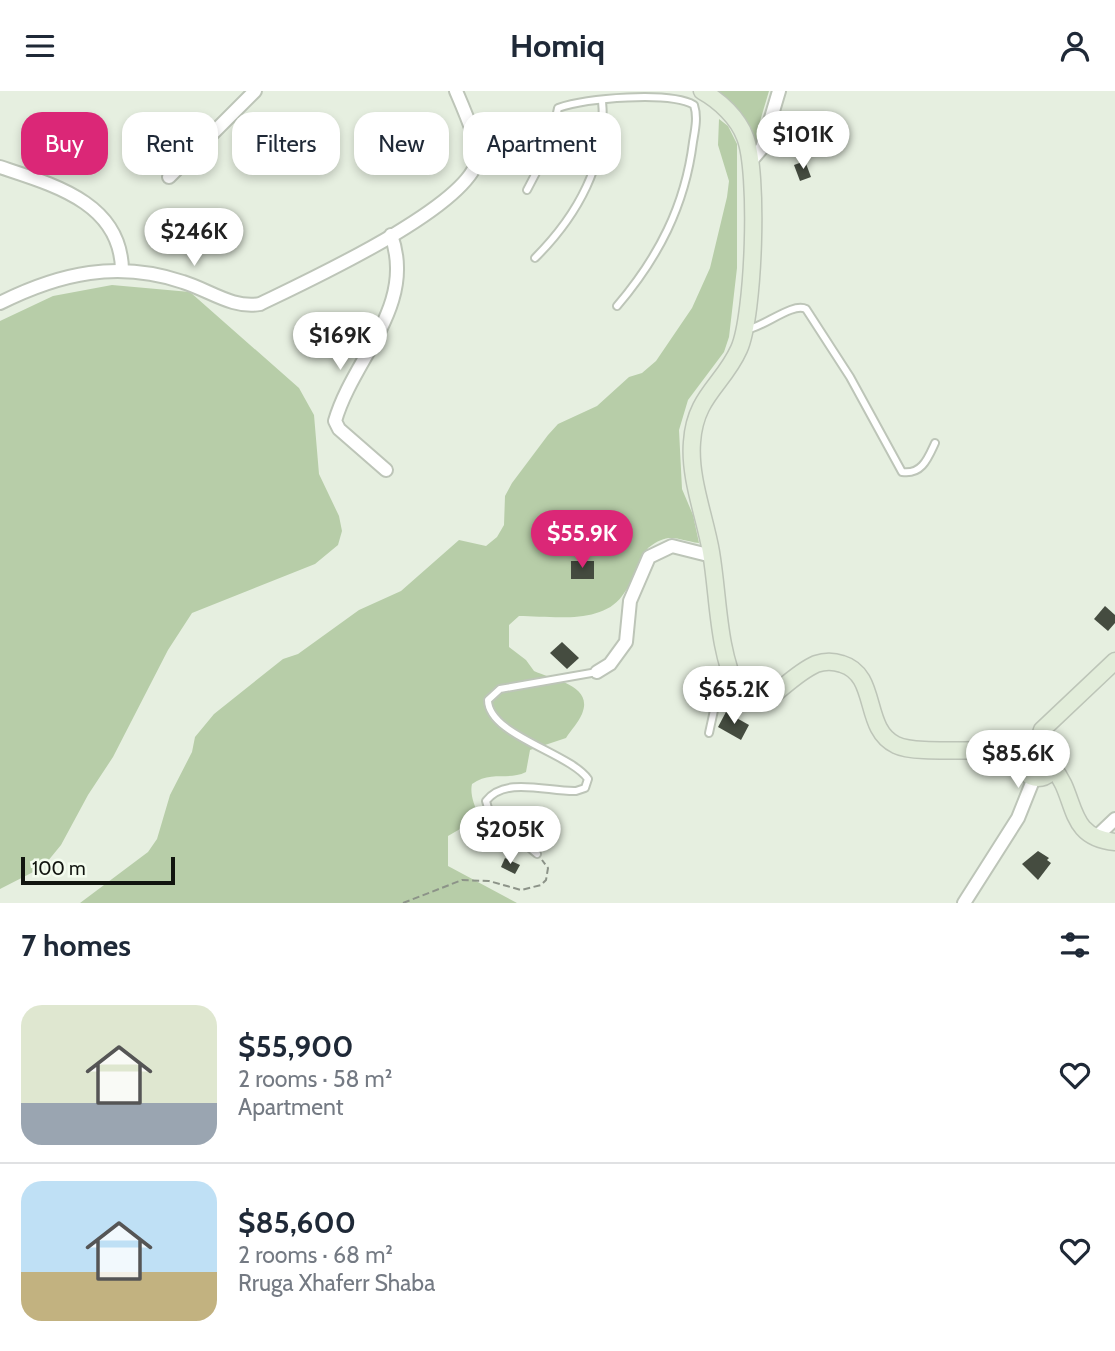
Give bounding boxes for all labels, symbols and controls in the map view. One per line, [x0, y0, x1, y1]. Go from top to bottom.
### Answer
text: Homiq [510, 26, 605, 65]
icon: menu [21, 27, 59, 65]
icon: person [1056, 27, 1094, 65]
pin: $101K [754, 111, 852, 171]
chip: Buy [21, 112, 108, 175]
chip: Rent [122, 112, 218, 175]
chip: Filters [232, 112, 340, 175]
chip: New [354, 112, 449, 175]
chip: Apartment [463, 112, 621, 175]
text: $101K [773, 120, 833, 148]
pin: $246K [145, 209, 243, 268]
text: $246K [160, 217, 228, 245]
pin: $169K [291, 313, 389, 372]
text: $169K [309, 321, 371, 349]
pin: $55.9K [525, 511, 639, 570]
text: $55.9K [547, 519, 617, 547]
pin: $65.2K [677, 667, 791, 726]
text: $65.2K [699, 675, 769, 703]
pin: $85.6K [961, 731, 1075, 790]
text: $85.6K [982, 739, 1054, 767]
pin: $205K [461, 807, 559, 866]
text: $205K [476, 815, 544, 843]
scale bar [21, 854, 175, 886]
text: 100 m [32, 857, 86, 880]
icon: filters [1056, 926, 1094, 964]
text: 7 homes [21, 927, 131, 964]
text: $55,900 [238, 1028, 353, 1065]
icon: home [77, 1033, 161, 1117]
icon: heart [1056, 1056, 1094, 1094]
text: 2 rooms · 58 m² [238, 1065, 392, 1093]
text: Apartment [238, 1093, 343, 1121]
text: $85,600 [238, 1204, 356, 1241]
icon: home [77, 1209, 161, 1293]
icon: heart [1056, 1232, 1094, 1270]
text: 2 rooms · 68 m² [238, 1241, 393, 1269]
text: Rruga Xhaferr Shaba [238, 1269, 435, 1297]

